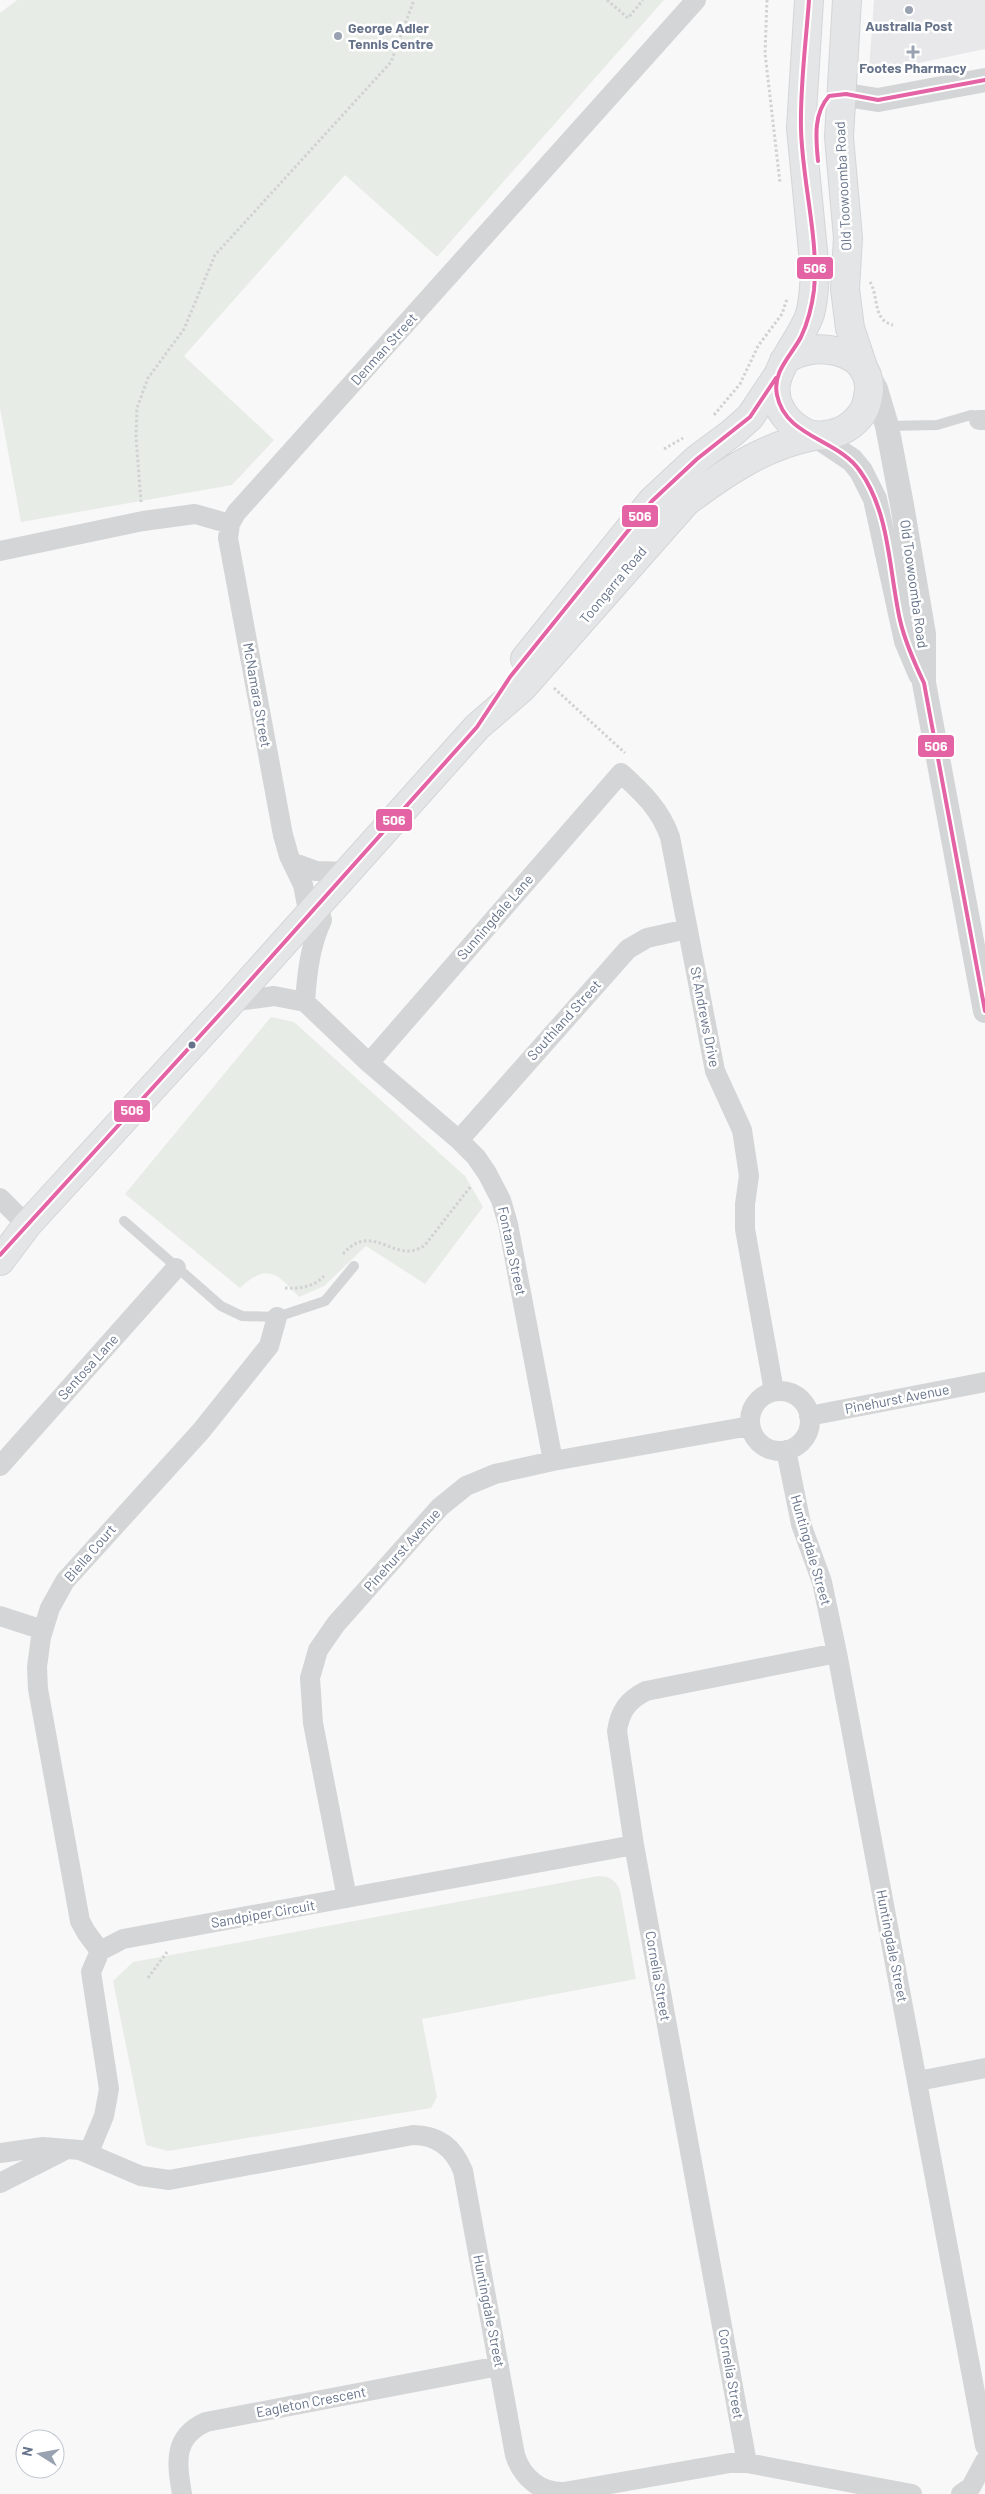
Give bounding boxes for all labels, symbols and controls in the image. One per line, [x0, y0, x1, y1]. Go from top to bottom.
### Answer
marker: Australia Post [903, 4, 915, 16]
place label: Australia Post [865, 17, 953, 34]
place label: George Adler Tennis Centre [348, 19, 434, 52]
marker: George Adler Tennis Centre [332, 30, 344, 42]
marker: Footes Pharmacy [907, 46, 919, 58]
place label: Footes Pharmacy [859, 59, 967, 76]
street label: Old Toowoomba Road [831, 121, 854, 251]
line badge: 506 [796, 256, 834, 280]
text: 506 [803, 259, 827, 276]
street label: Denman Street [347, 309, 420, 388]
line badge: 506 [621, 504, 659, 528]
text: 506 [628, 507, 652, 524]
street label: Old Toowoomba Road [897, 519, 932, 649]
street label: Toongarra Road [575, 543, 650, 627]
street label: McNamara Street [240, 641, 275, 749]
line badge: 506 [917, 734, 955, 758]
text: 506 [924, 737, 948, 754]
line badge: 506 [375, 808, 413, 832]
text: 506 [382, 811, 406, 828]
street label: Sunningdale Lane [453, 870, 536, 963]
street label: St Andrews Drive [687, 965, 724, 1069]
street label: Southland Street [523, 976, 604, 1063]
unlabelled marker [187, 1040, 197, 1050]
line badge: 506 [113, 1099, 151, 1123]
text: 506 [120, 1101, 144, 1118]
street label: Fontana Street [495, 1205, 530, 1297]
street label: Sentosa Lane [54, 1330, 122, 1403]
street label: Pinehurst Avenue [843, 1380, 951, 1417]
street label: Huntingdale Street [788, 1493, 835, 1607]
street label: Pinehurst Avenue [360, 1505, 443, 1595]
street label: Biella Court [60, 1521, 119, 1585]
street label: Huntingdale Street [873, 1888, 912, 2004]
street label: Sandpiper Circuit [210, 1896, 316, 1931]
street label: Cornelia Street [642, 1930, 675, 2022]
street label: Huntingdale Street [470, 2253, 509, 2369]
street label: Cornelia Street [715, 2328, 748, 2420]
street label: Eagleton Crescent [255, 2383, 367, 2420]
north arrow [15, 2429, 65, 2479]
text: N [18, 2445, 36, 2458]

